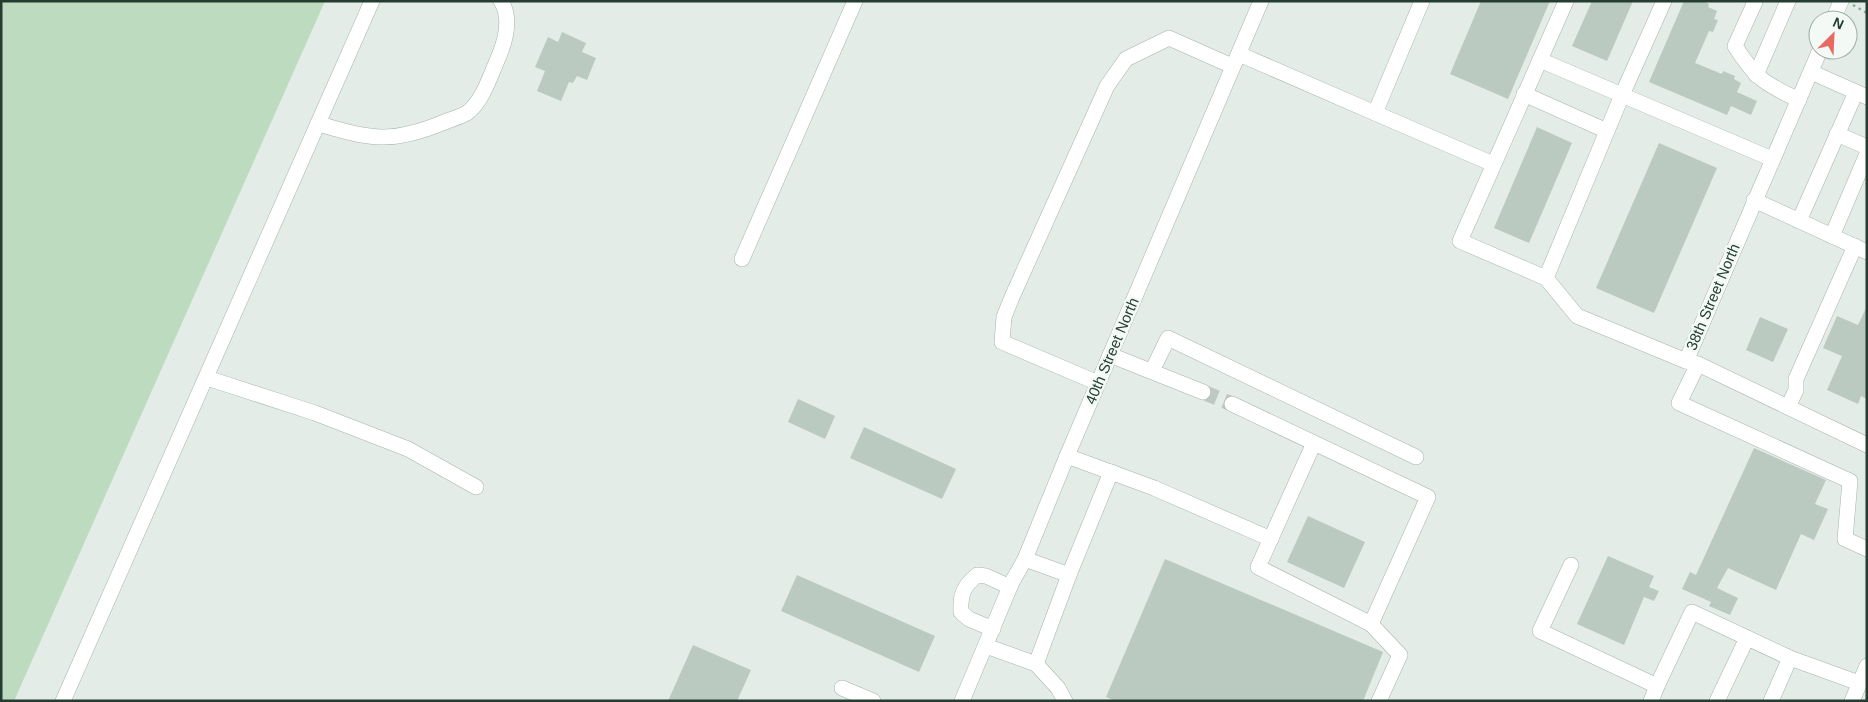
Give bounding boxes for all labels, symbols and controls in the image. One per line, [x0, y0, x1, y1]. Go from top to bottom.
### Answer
north arrow [1808, 10, 1858, 60]
text: N [1830, 14, 1846, 32]
street label: 38th Street North [1682, 241, 1743, 353]
street label: 40th Street North [1081, 295, 1142, 407]

